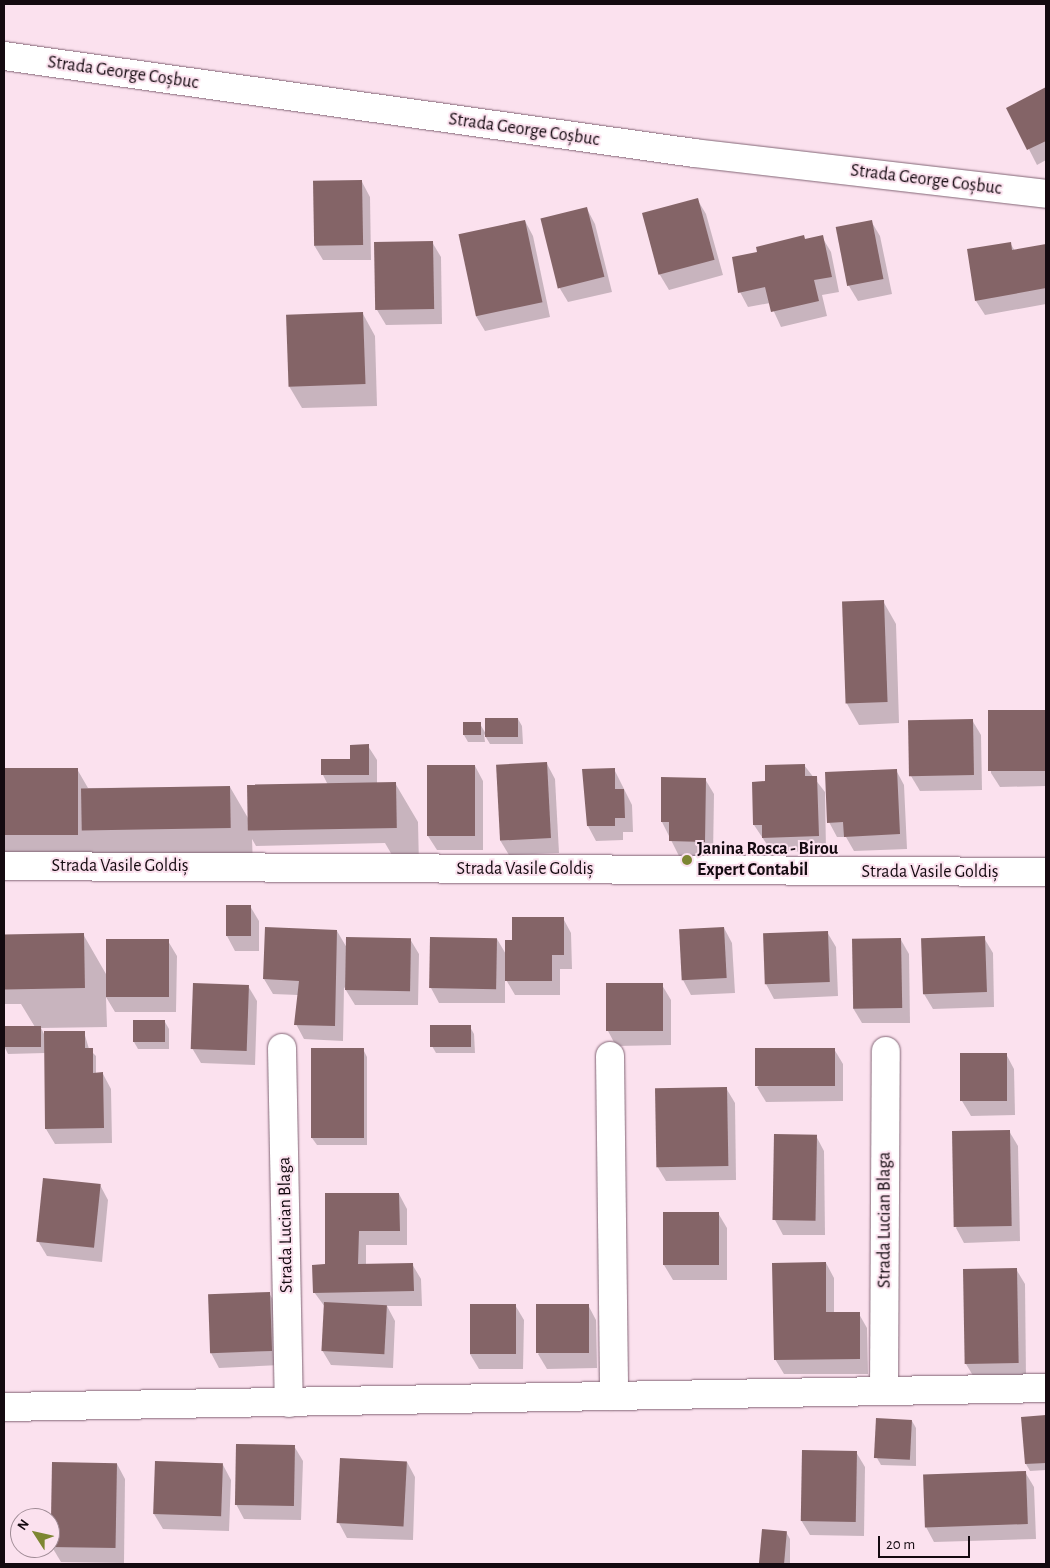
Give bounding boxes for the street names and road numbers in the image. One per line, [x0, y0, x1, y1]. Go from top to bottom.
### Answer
street label: Strada George Coșbuc [46, 52, 200, 94]
street label: Strada George Coșbuc [447, 109, 601, 151]
street label: Strada George Coșbuc [849, 160, 1003, 200]
street label: Strada Vasile Goldiș [51, 855, 189, 877]
street label: Strada Vasile Goldiș [456, 858, 594, 880]
street label: Strada Vasile Goldiș [861, 861, 999, 883]
street label: Strada Lucian Blaga [874, 1152, 896, 1288]
street label: Strada Lucian Blaga [274, 1157, 298, 1293]

